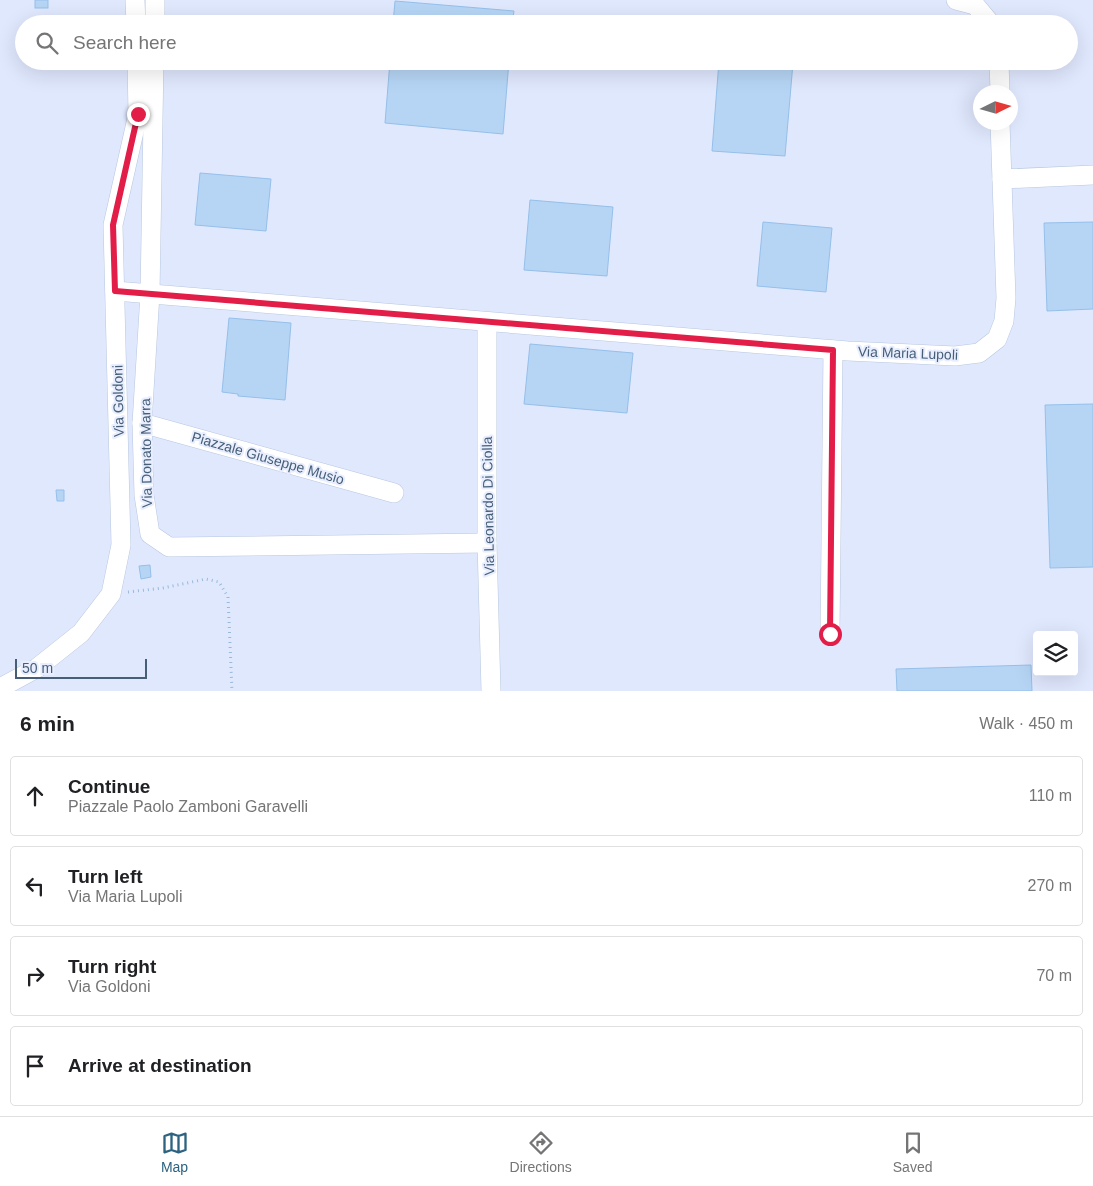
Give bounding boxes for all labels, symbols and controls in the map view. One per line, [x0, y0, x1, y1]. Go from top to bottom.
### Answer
search box [15, 15, 1078, 70]
icon: search [33, 29, 61, 57]
text: Search here [73, 32, 177, 53]
north arrow [973, 85, 1018, 130]
route end [127, 103, 150, 126]
street label: Via Maria Lupoli [858, 343, 958, 363]
street label: Via Goldoni [109, 365, 127, 437]
street label: Via Donato Marra [137, 398, 155, 508]
street label: Piazzale Giuseppe Musio [190, 429, 346, 488]
street label: Via Leonardo Di Ciolla [479, 436, 497, 576]
route start [819, 623, 842, 646]
map controls [1033, 631, 1078, 676]
button: layers [1033, 631, 1078, 676]
scale bar [15, 656, 148, 679]
text: 50 m [22, 660, 53, 676]
text: 6 min [20, 712, 75, 735]
text: Walk · 450 m [979, 715, 1073, 732]
text: Continue [68, 776, 150, 797]
icon: ahead [21, 782, 49, 810]
text: 110 m [1029, 787, 1072, 804]
text: Piazzale Paolo Zamboni Garavelli [68, 798, 308, 815]
text: Turn left [68, 866, 143, 887]
icon: left [21, 872, 49, 900]
text: 270 m [1028, 877, 1072, 894]
text: Via Maria Lupoli [68, 888, 182, 905]
text: Turn right [68, 956, 156, 977]
icon: right [21, 962, 49, 990]
text: 70 m [1036, 967, 1072, 984]
text: Via Goldoni [68, 978, 150, 995]
icon: arrive [21, 1052, 49, 1080]
text: Arrive at destination [68, 1055, 252, 1076]
tab: Map [161, 1129, 189, 1175]
tab: Directions [510, 1129, 572, 1175]
tab: Saved [893, 1129, 932, 1175]

